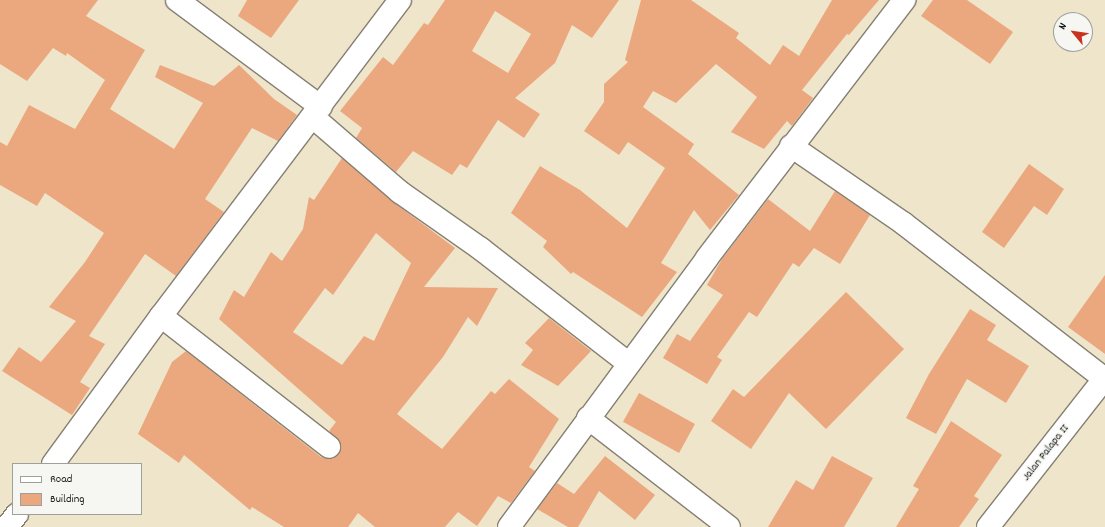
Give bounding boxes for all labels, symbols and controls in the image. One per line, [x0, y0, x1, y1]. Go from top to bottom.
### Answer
north arrow [1053, 12, 1093, 52]
text: N [1055, 20, 1072, 33]
street label: Jalan Palapa II [1019, 422, 1073, 484]
legend [12, 463, 142, 515]
text: Road [50, 471, 72, 488]
text: Building [50, 491, 85, 508]

